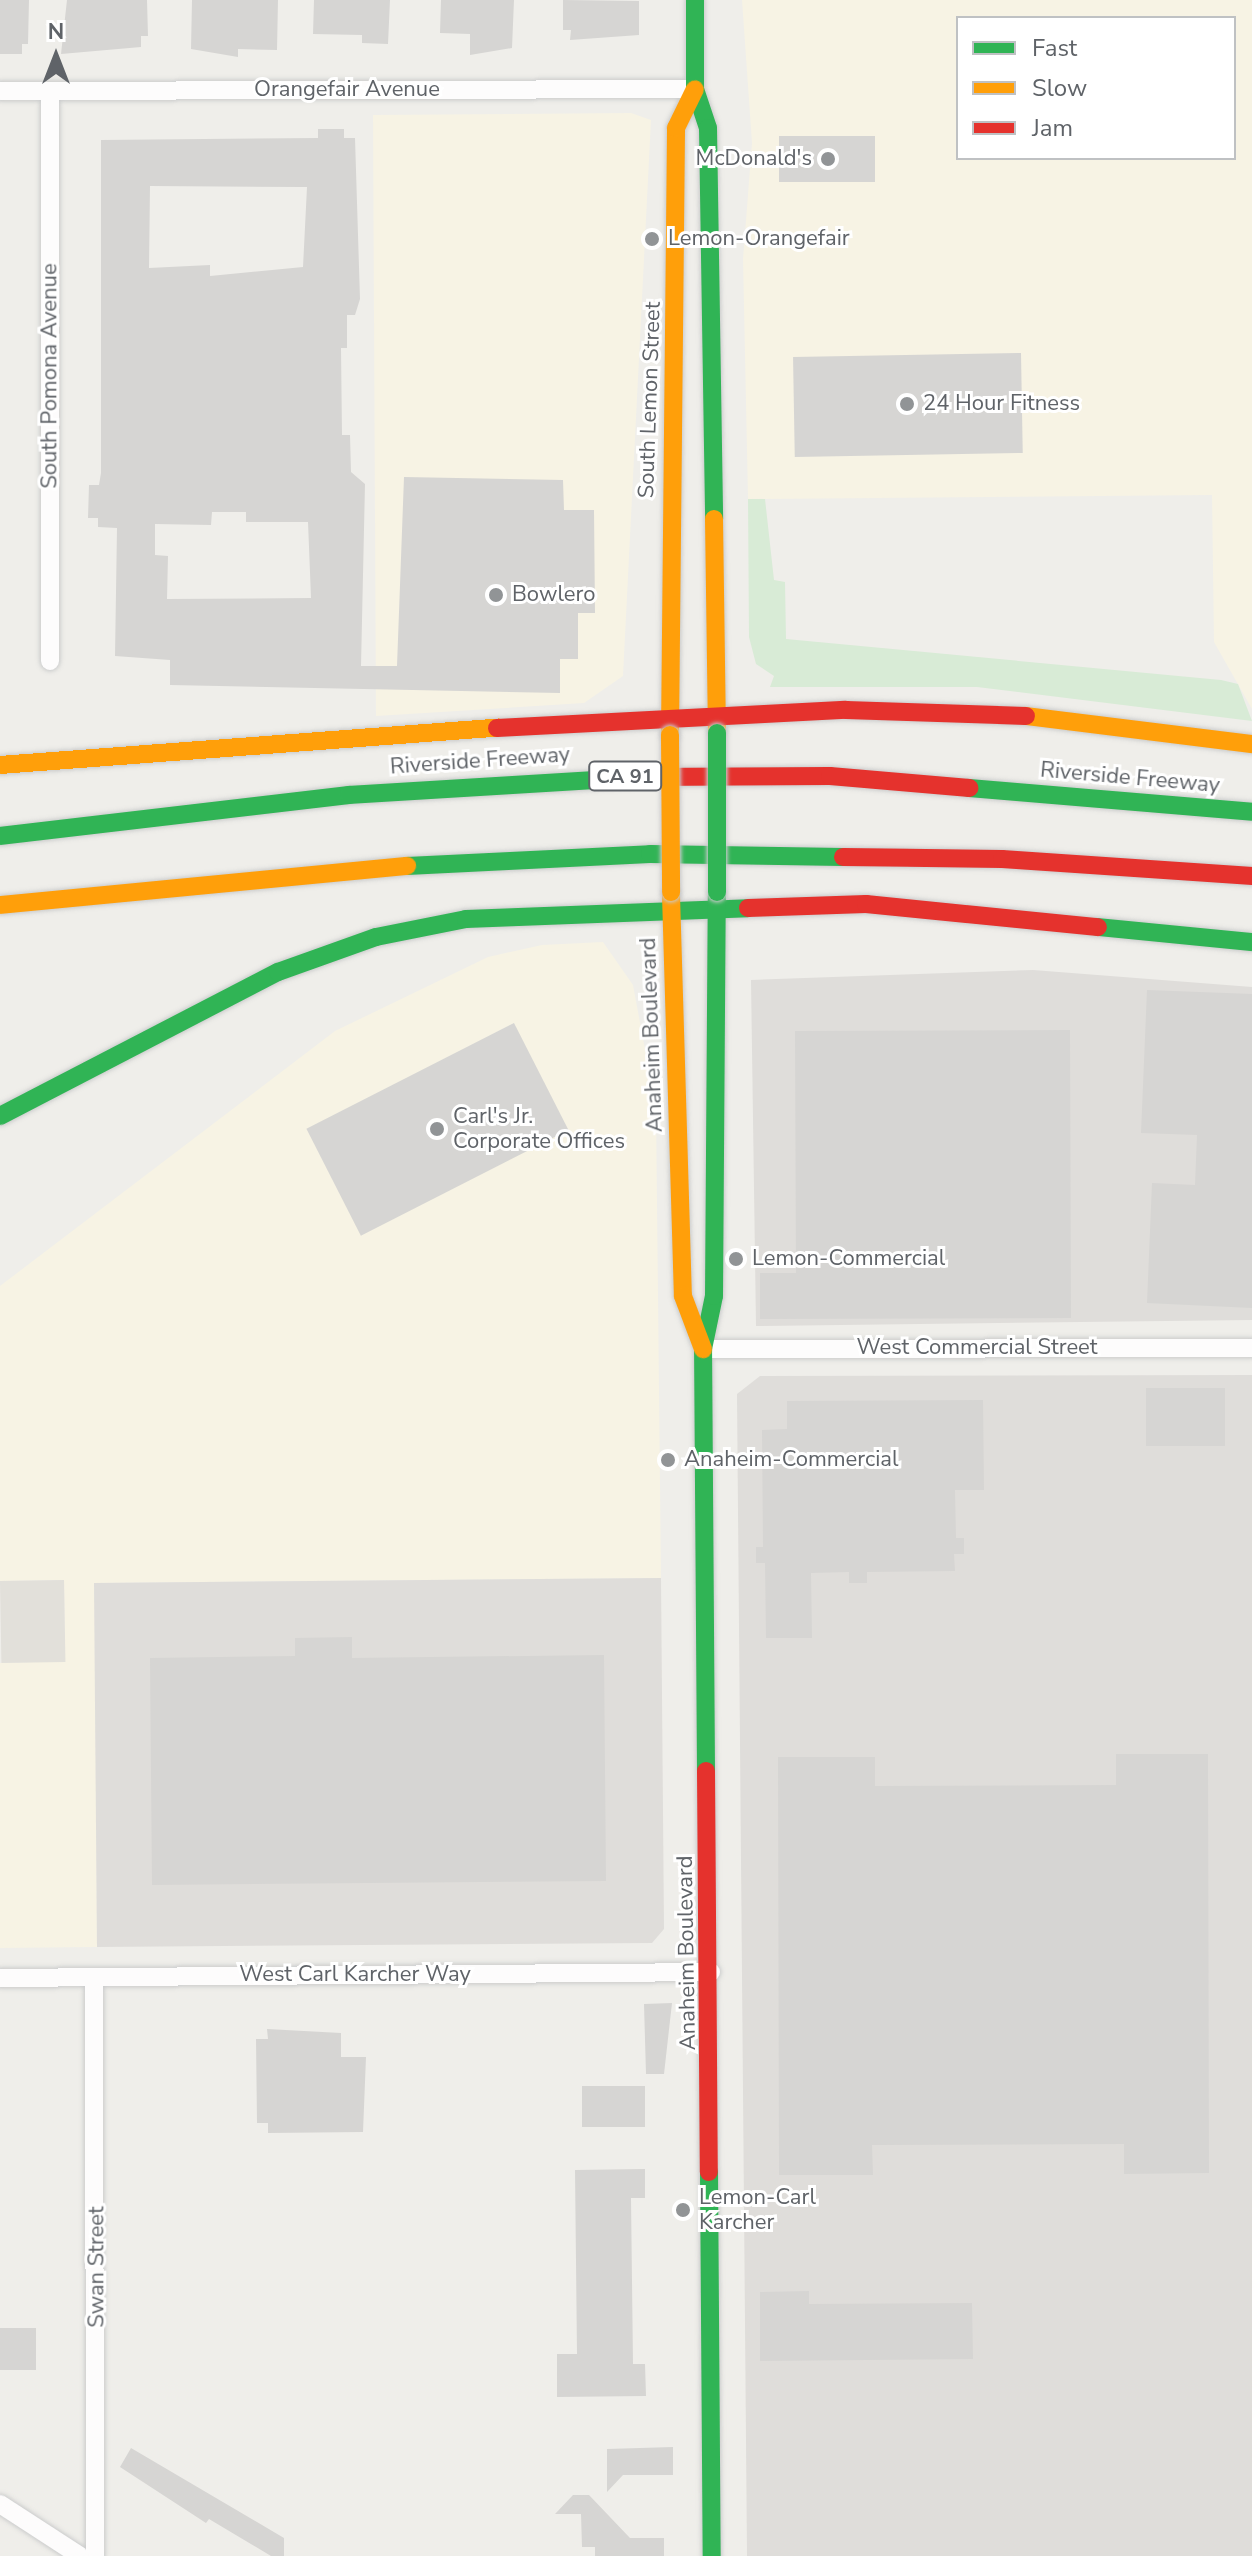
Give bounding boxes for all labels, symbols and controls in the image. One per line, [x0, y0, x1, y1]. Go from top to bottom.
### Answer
north arrow [16, 16, 96, 96]
legend [956, 16, 1236, 160]
text: N [48, 17, 64, 47]
text: Fast [1032, 32, 1077, 64]
text: Slow [1032, 72, 1087, 104]
street label: Orangefair Avenue [254, 77, 440, 103]
text: Jam [1032, 112, 1073, 144]
place label: McDonald's [696, 146, 812, 172]
marker: McDonald's [819, 150, 837, 168]
place label: Lemon-Orangefair [668, 226, 850, 252]
marker: Lemon-Orangefair [643, 230, 661, 248]
street label: South Pomona Avenue [37, 263, 63, 489]
street label: South Lemon Street [633, 301, 667, 499]
place label: 24 Hour Fitness [923, 391, 1080, 417]
marker: 24 Hour Fitness [898, 395, 916, 413]
place label: Bowlero [512, 582, 596, 608]
marker: Bowlero [487, 586, 505, 604]
street label: Riverside Freeway [389, 742, 571, 780]
street label: Riverside Freeway [1039, 757, 1221, 799]
road number: CA 91 [587, 760, 663, 792]
street label: Anaheim Boulevard [635, 937, 669, 1133]
place label: Carl's Jr. Corporate Offices [453, 1103, 625, 1154]
marker: Carl's Jr. Corporate Offices [428, 1120, 446, 1138]
place label: Lemon-Commercial [752, 1246, 945, 1272]
marker: Lemon-Commercial [727, 1250, 745, 1268]
street label: West Commercial Street [857, 1335, 1097, 1361]
place label: Anaheim-Commercial [684, 1447, 898, 1473]
marker: Anaheim-Commercial [659, 1451, 677, 1469]
street label: Anaheim Boulevard [672, 1855, 702, 2051]
street label: West Carl Karcher Way [239, 1962, 471, 1988]
place label: Lemon-Carl Karcher [699, 2184, 816, 2236]
marker: Lemon-Carl Karcher [674, 2201, 692, 2219]
street label: Swan Street [84, 2206, 110, 2328]

